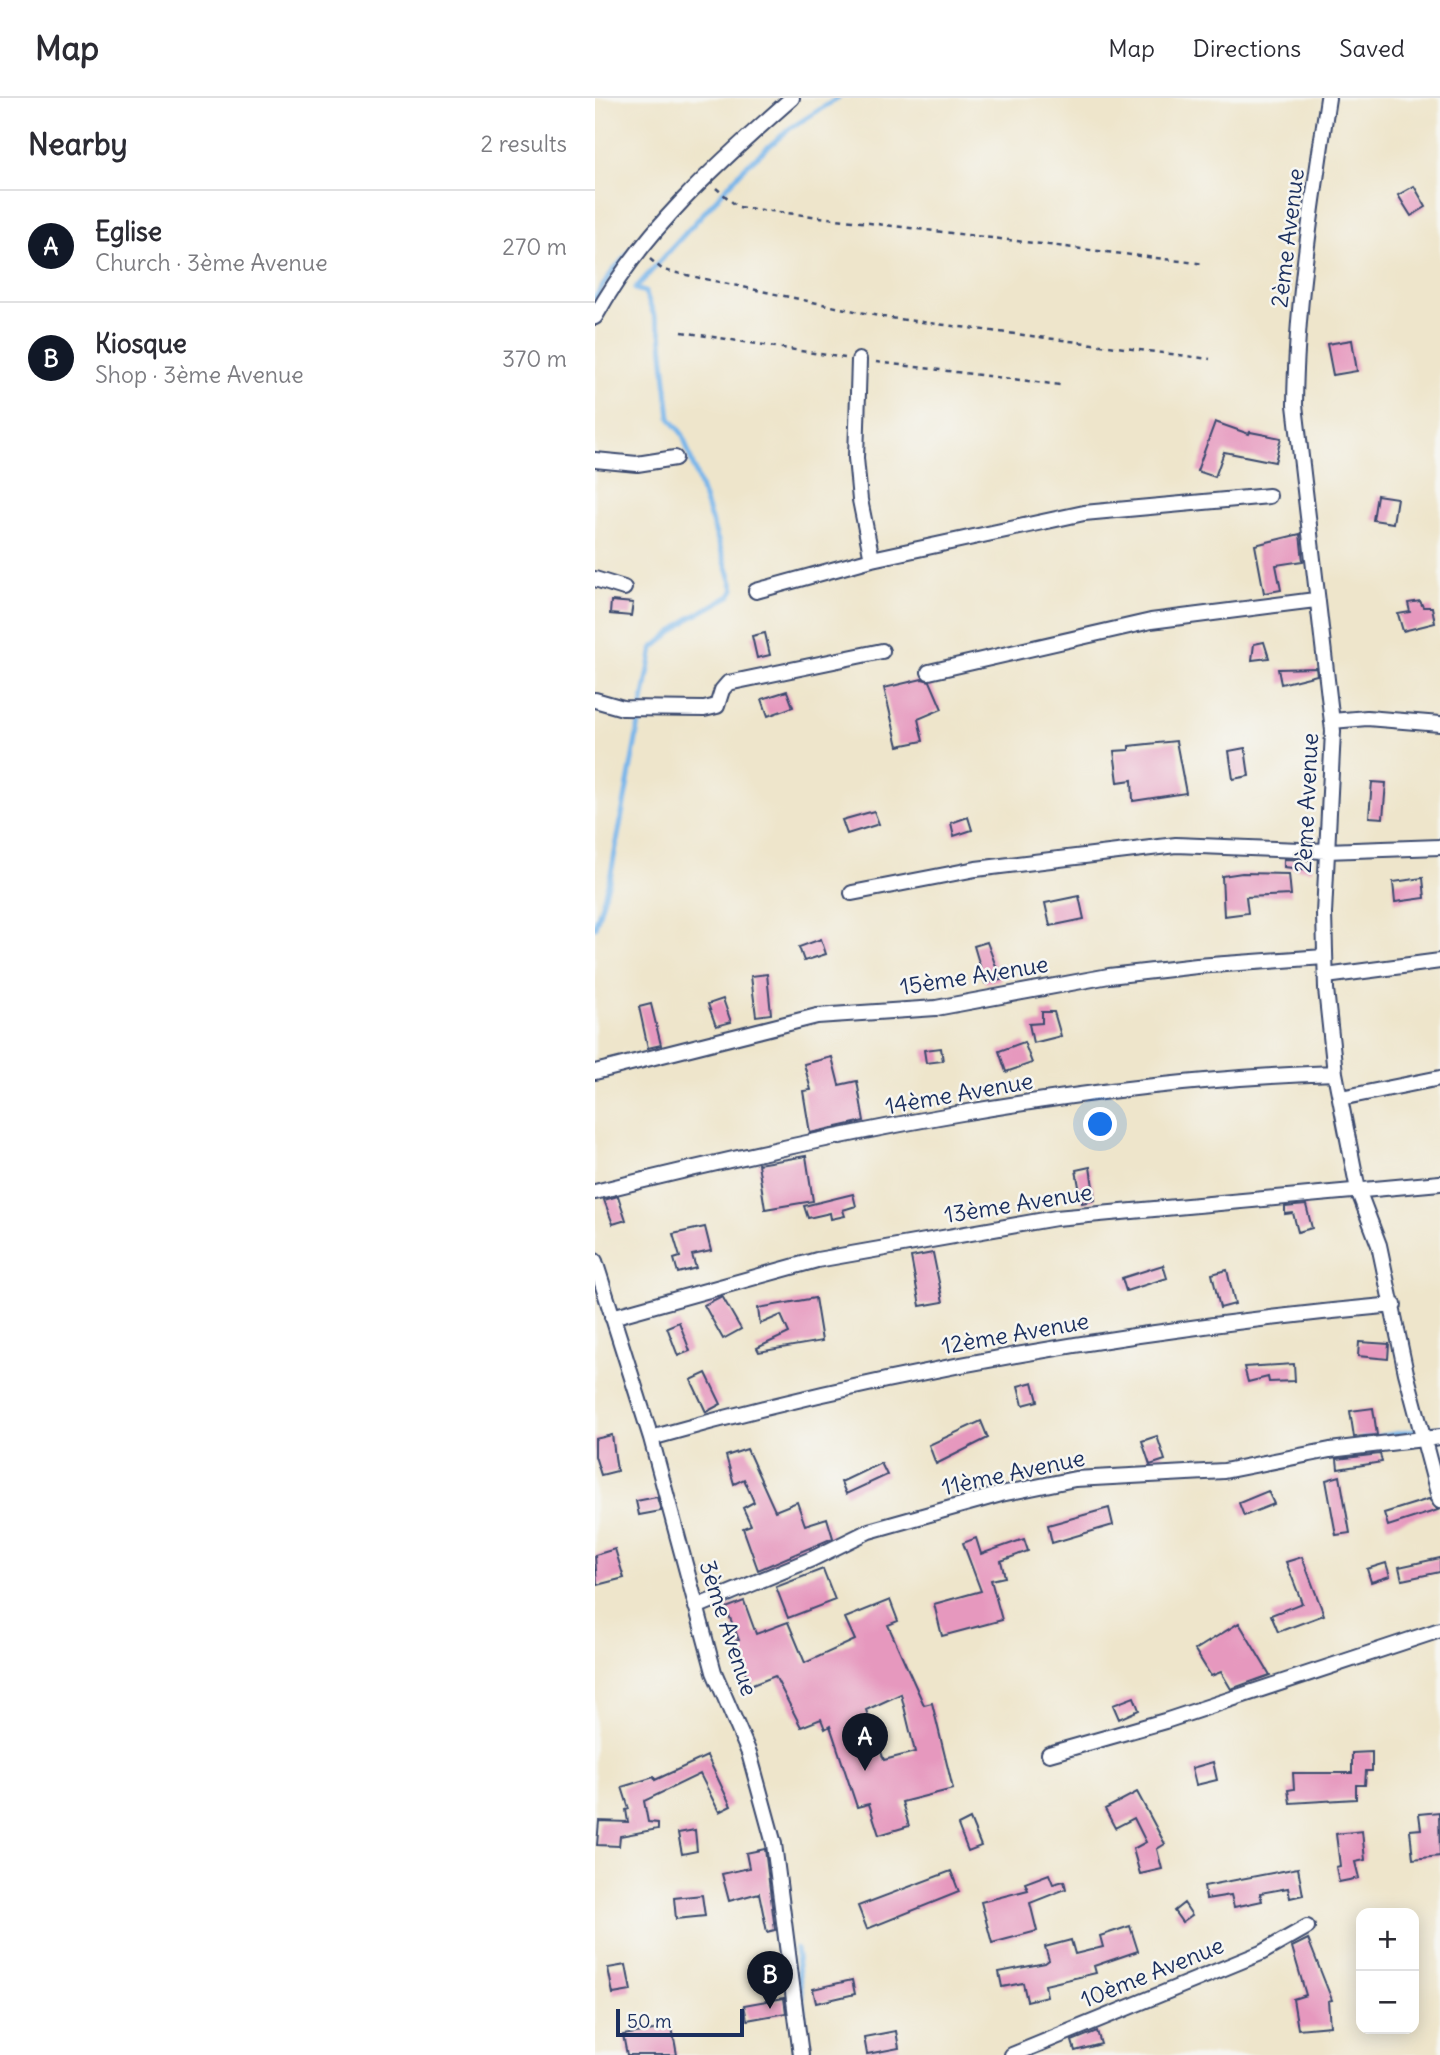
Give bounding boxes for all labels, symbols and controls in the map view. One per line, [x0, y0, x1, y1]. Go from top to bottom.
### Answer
text: Map [35, 27, 99, 69]
text: Map [1108, 33, 1155, 63]
text: Directions [1193, 33, 1301, 63]
text: Saved [1339, 33, 1405, 63]
text: Nearby [28, 125, 128, 163]
text: 2 results [481, 129, 567, 158]
street label: 2ème Avenue [1264, 167, 1310, 309]
text: Eglise [95, 215, 162, 248]
text: A [44, 232, 58, 261]
text: 270 m [502, 232, 567, 261]
text: Church · 3ème Avenue [95, 248, 328, 277]
text: Kiosque [95, 327, 187, 360]
text: B [43, 344, 59, 373]
text: 370 m [502, 344, 567, 373]
text: Shop · 3ème Avenue [95, 360, 304, 389]
street label: 2ème Avenue [1288, 732, 1324, 874]
street label: 15ème Avenue [898, 949, 1050, 1001]
street label: 14ème Avenue [883, 1066, 1035, 1120]
your location [1083, 1107, 1117, 1141]
street label: 13ème Avenue [942, 1177, 1094, 1229]
street label: 12ème Avenue [939, 1306, 1091, 1360]
street label: 11ème Avenue [939, 1443, 1087, 1501]
street label: 3ème Avenue [693, 1557, 765, 1699]
pin: A [842, 1713, 888, 1771]
map controls [1356, 1908, 1419, 2034]
button: + [1356, 1908, 1419, 1971]
street label: 10ème Avenue [1076, 1930, 1228, 2014]
pin: B [747, 1951, 793, 2009]
button: − [1356, 1971, 1419, 2034]
scale bar [616, 2006, 744, 2038]
text: 50 m [627, 2009, 672, 2033]

